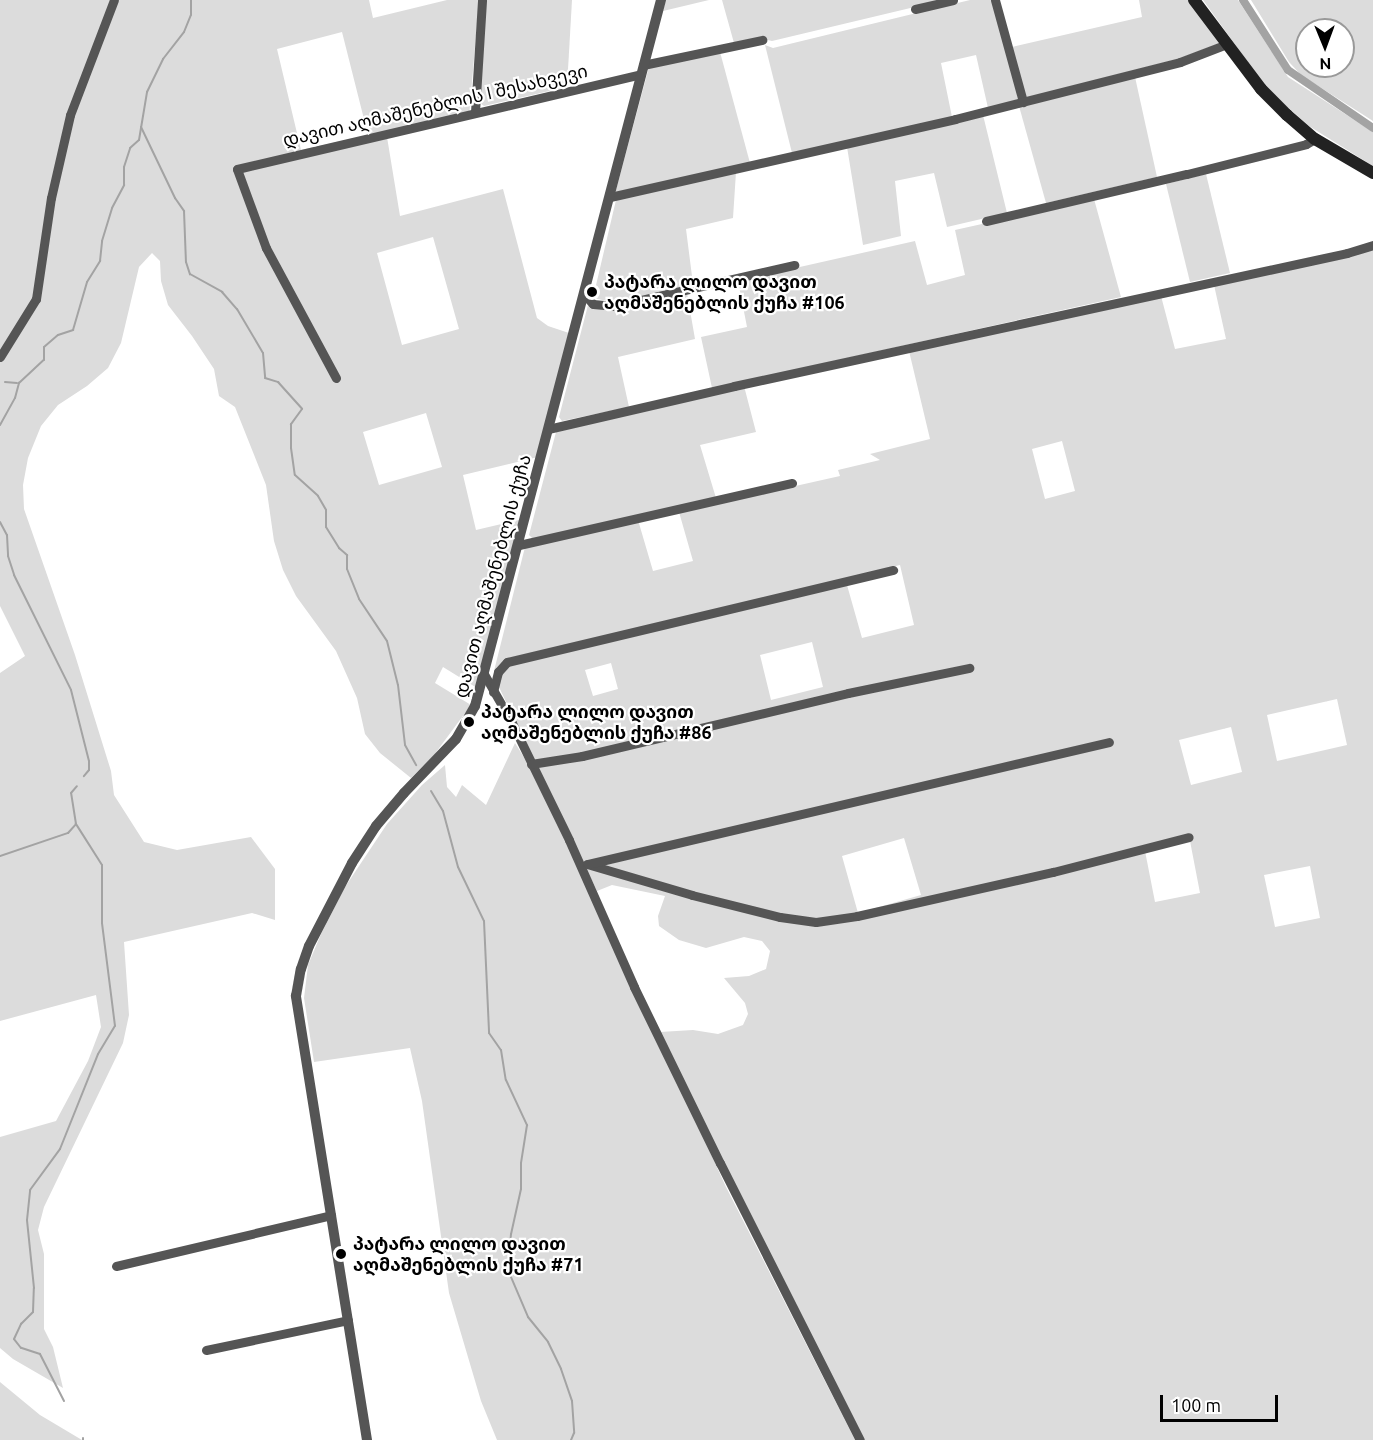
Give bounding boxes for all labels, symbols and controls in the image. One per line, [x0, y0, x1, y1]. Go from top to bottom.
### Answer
north arrow [1295, 18, 1355, 78]
text: N [1319, 55, 1331, 73]
street label: დავით აღმაშენებლის I შესახვევი [281, 59, 589, 151]
place label: პატარა ლილო დავით აღმაშენებლის ქუჩა #106 [604, 271, 845, 314]
marker: პატარა ლილო დავით აღმაშენებლის ქუჩა #106 [585, 285, 599, 299]
street label: დავით აღმაშენებლის ქუჩა [449, 452, 535, 700]
place label: პატარა ლილო დავით აღმაშენებლის ქუჩა #86 [481, 701, 712, 744]
marker: პატარა ლილო დავით აღმაშენებლის ქუჩა #86 [462, 715, 476, 729]
place label: პატარა ლილო დავით აღმაშენებლის ქუჩა #71 [353, 1233, 584, 1276]
marker: პატარა ლილო დავით აღმაშენებლის ქუჩა #71 [334, 1247, 348, 1261]
scale bar [1163, 1383, 1282, 1421]
text: 100 m [1171, 1395, 1221, 1415]

